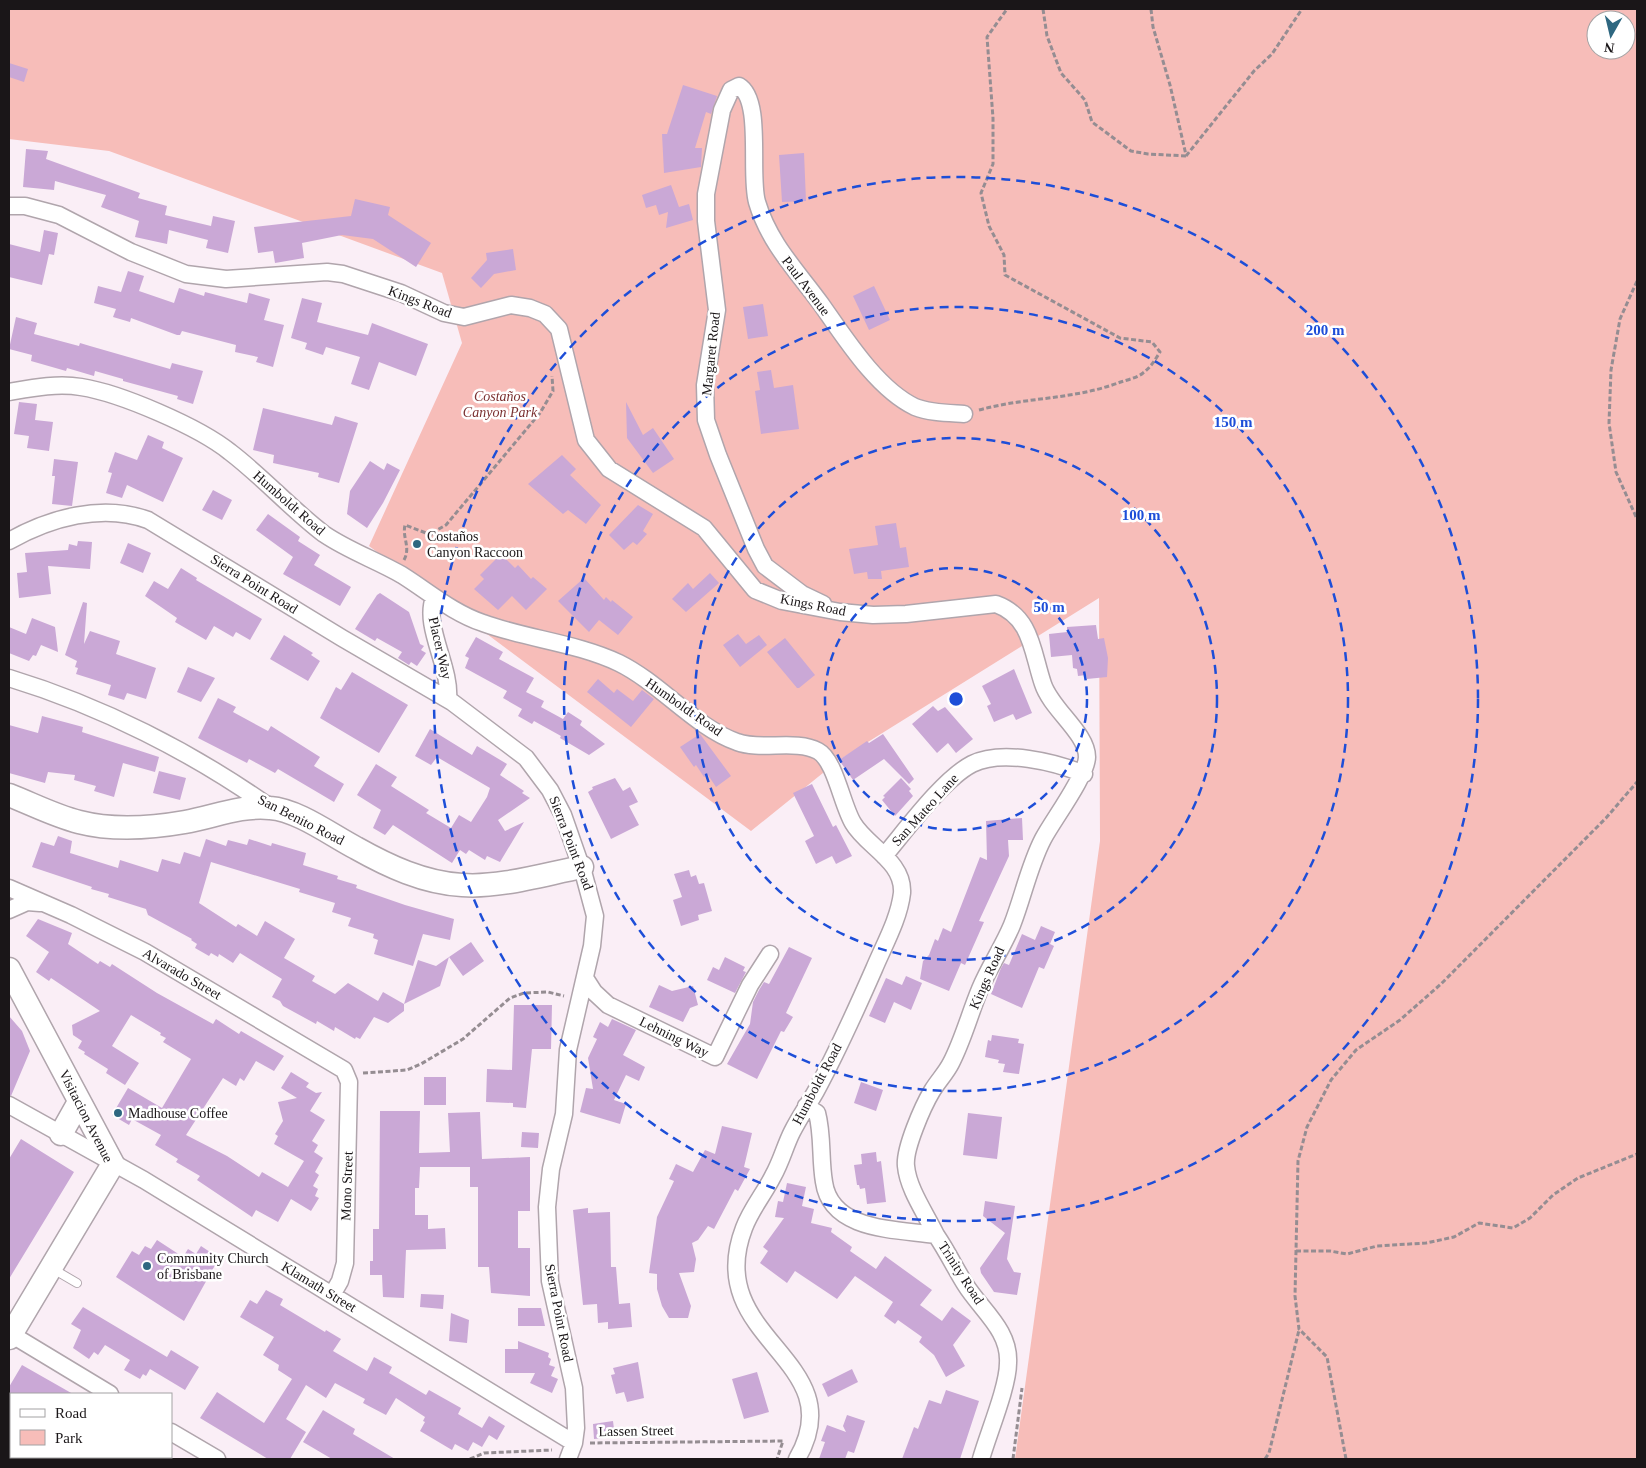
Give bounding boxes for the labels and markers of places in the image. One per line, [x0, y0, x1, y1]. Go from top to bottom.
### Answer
place label: Costaños Canyon Raccoon [427, 529, 523, 560]
marker: Costaños Canyon Raccoon [411, 538, 423, 550]
centre of rings [947, 690, 965, 708]
place label: Madhouse Coffee [128, 1106, 228, 1121]
marker: Madhouse Coffee [112, 1107, 124, 1119]
place label: Community Church of Brisbane [157, 1251, 269, 1282]
marker: Community Church of Brisbane [141, 1260, 153, 1272]

